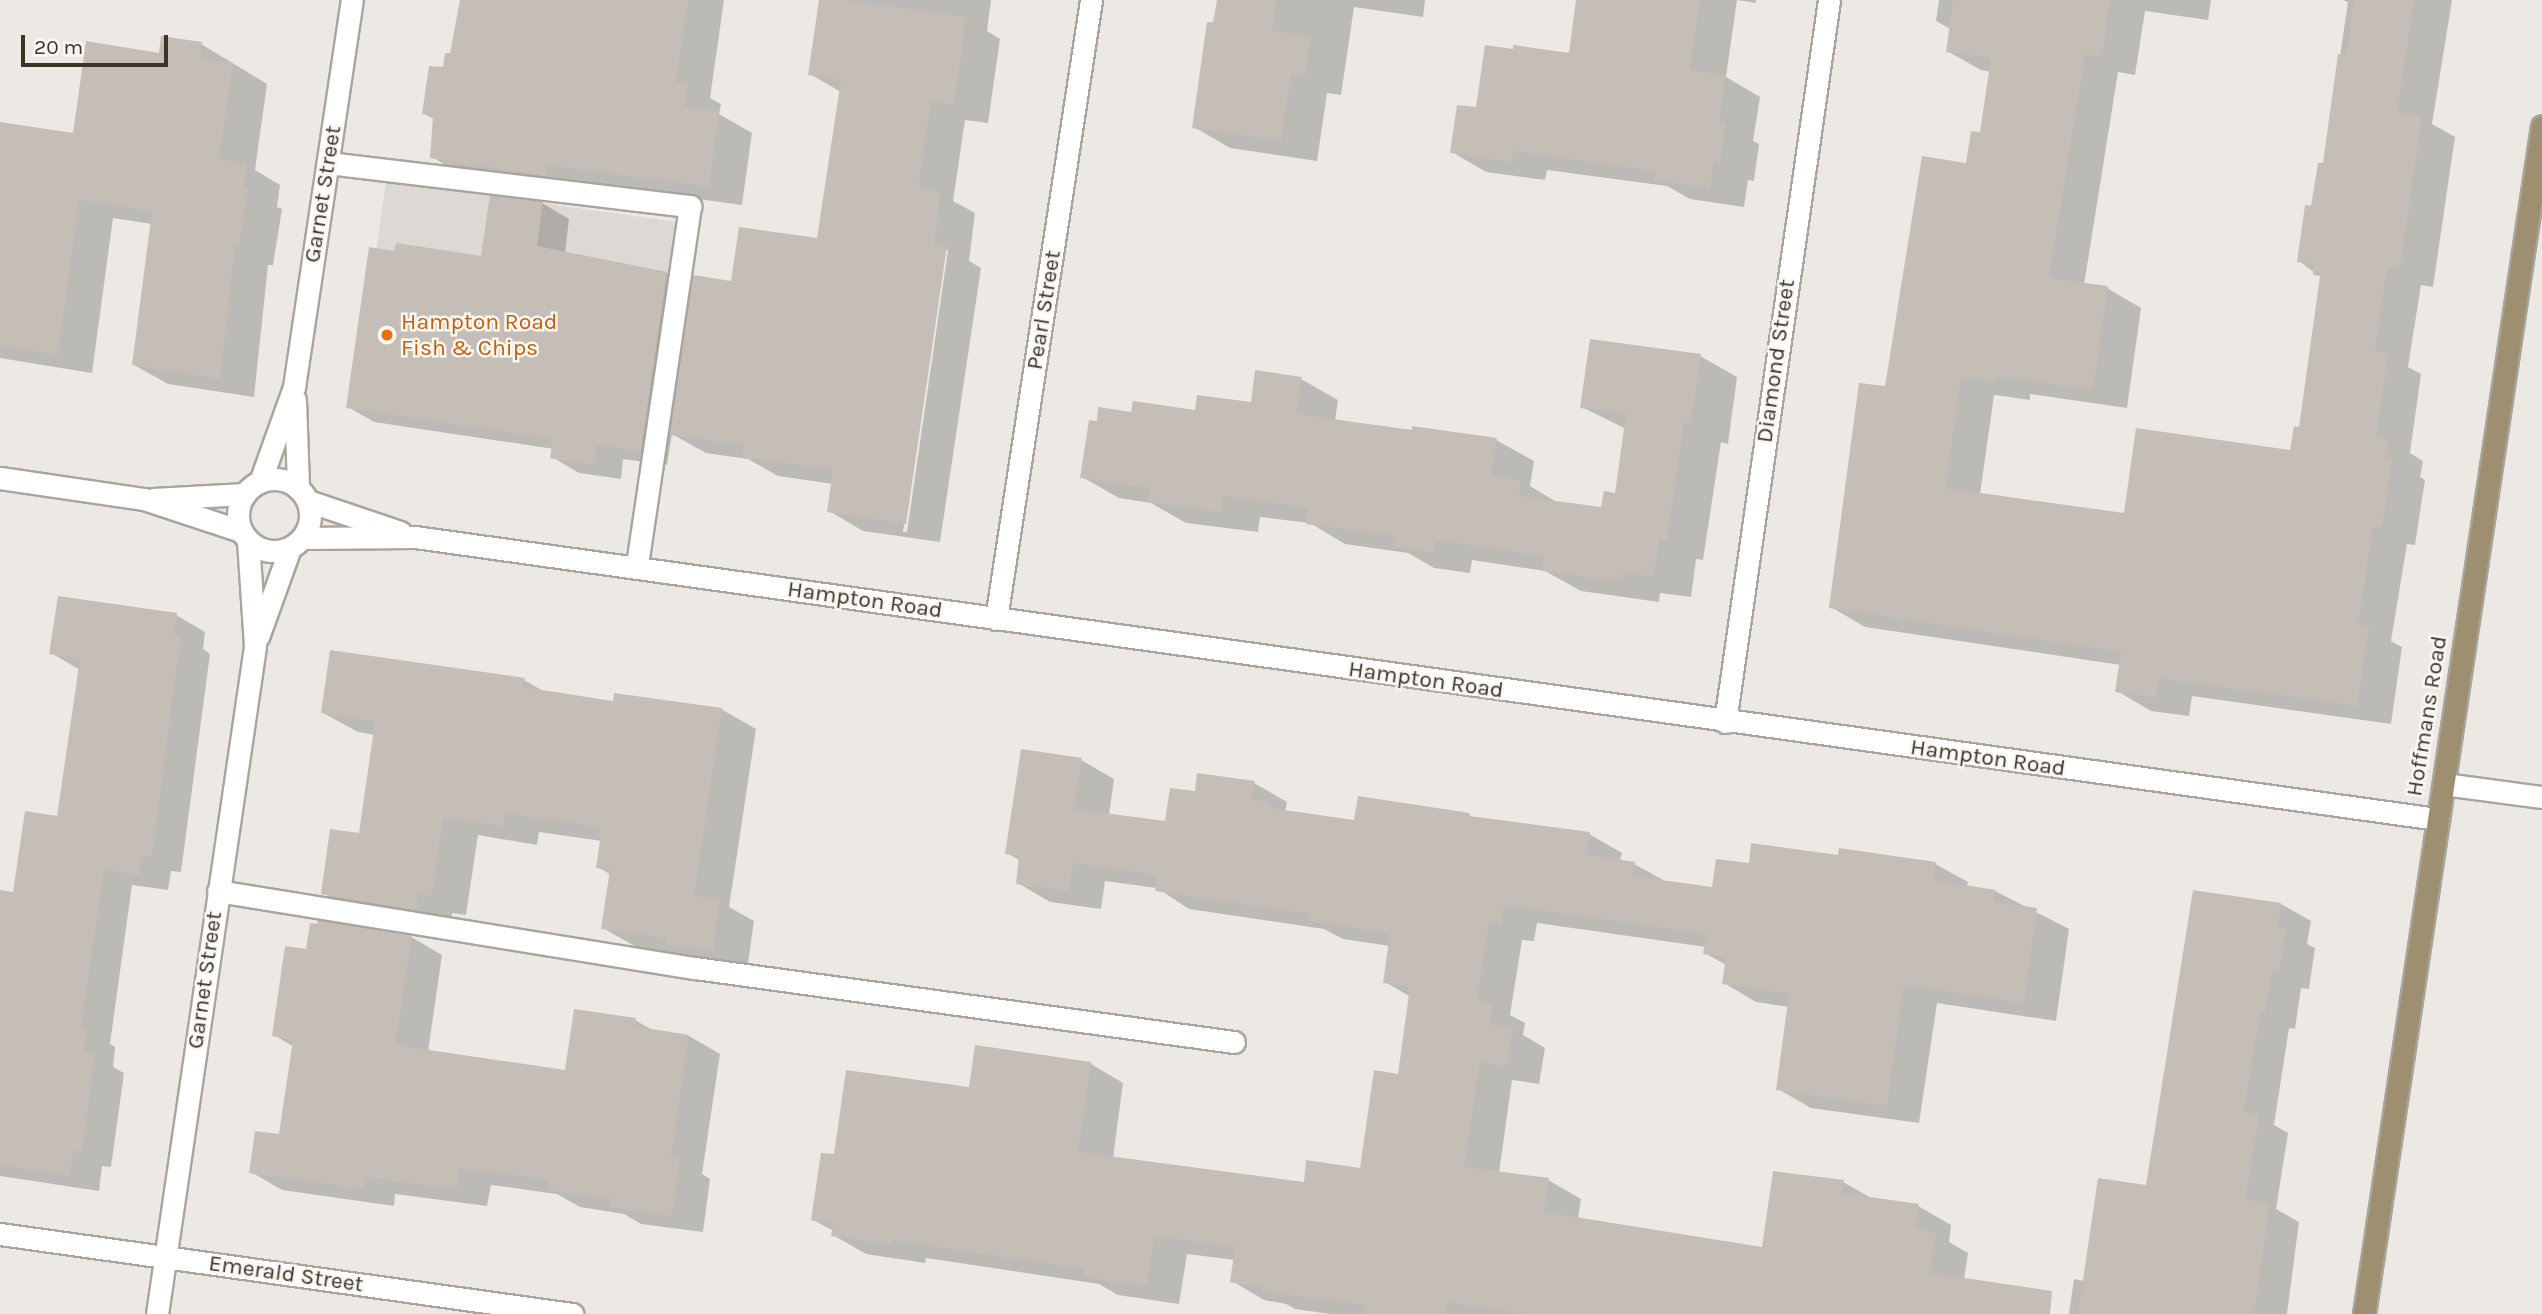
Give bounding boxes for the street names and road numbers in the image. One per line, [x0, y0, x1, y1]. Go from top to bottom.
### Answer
street label: Garnet Street [299, 123, 347, 265]
street label: Pearl Street [1021, 248, 1067, 372]
street label: Diamond Street [1751, 277, 1801, 445]
street label: Hampton Road [786, 575, 944, 625]
street label: Hoffmans Road [2401, 634, 2453, 798]
street label: Hampton Road [1347, 655, 1505, 705]
street label: Hampton Road [1909, 733, 2067, 783]
street label: Garnet Street [182, 909, 228, 1051]
street label: Emerald Street [207, 1249, 365, 1299]

